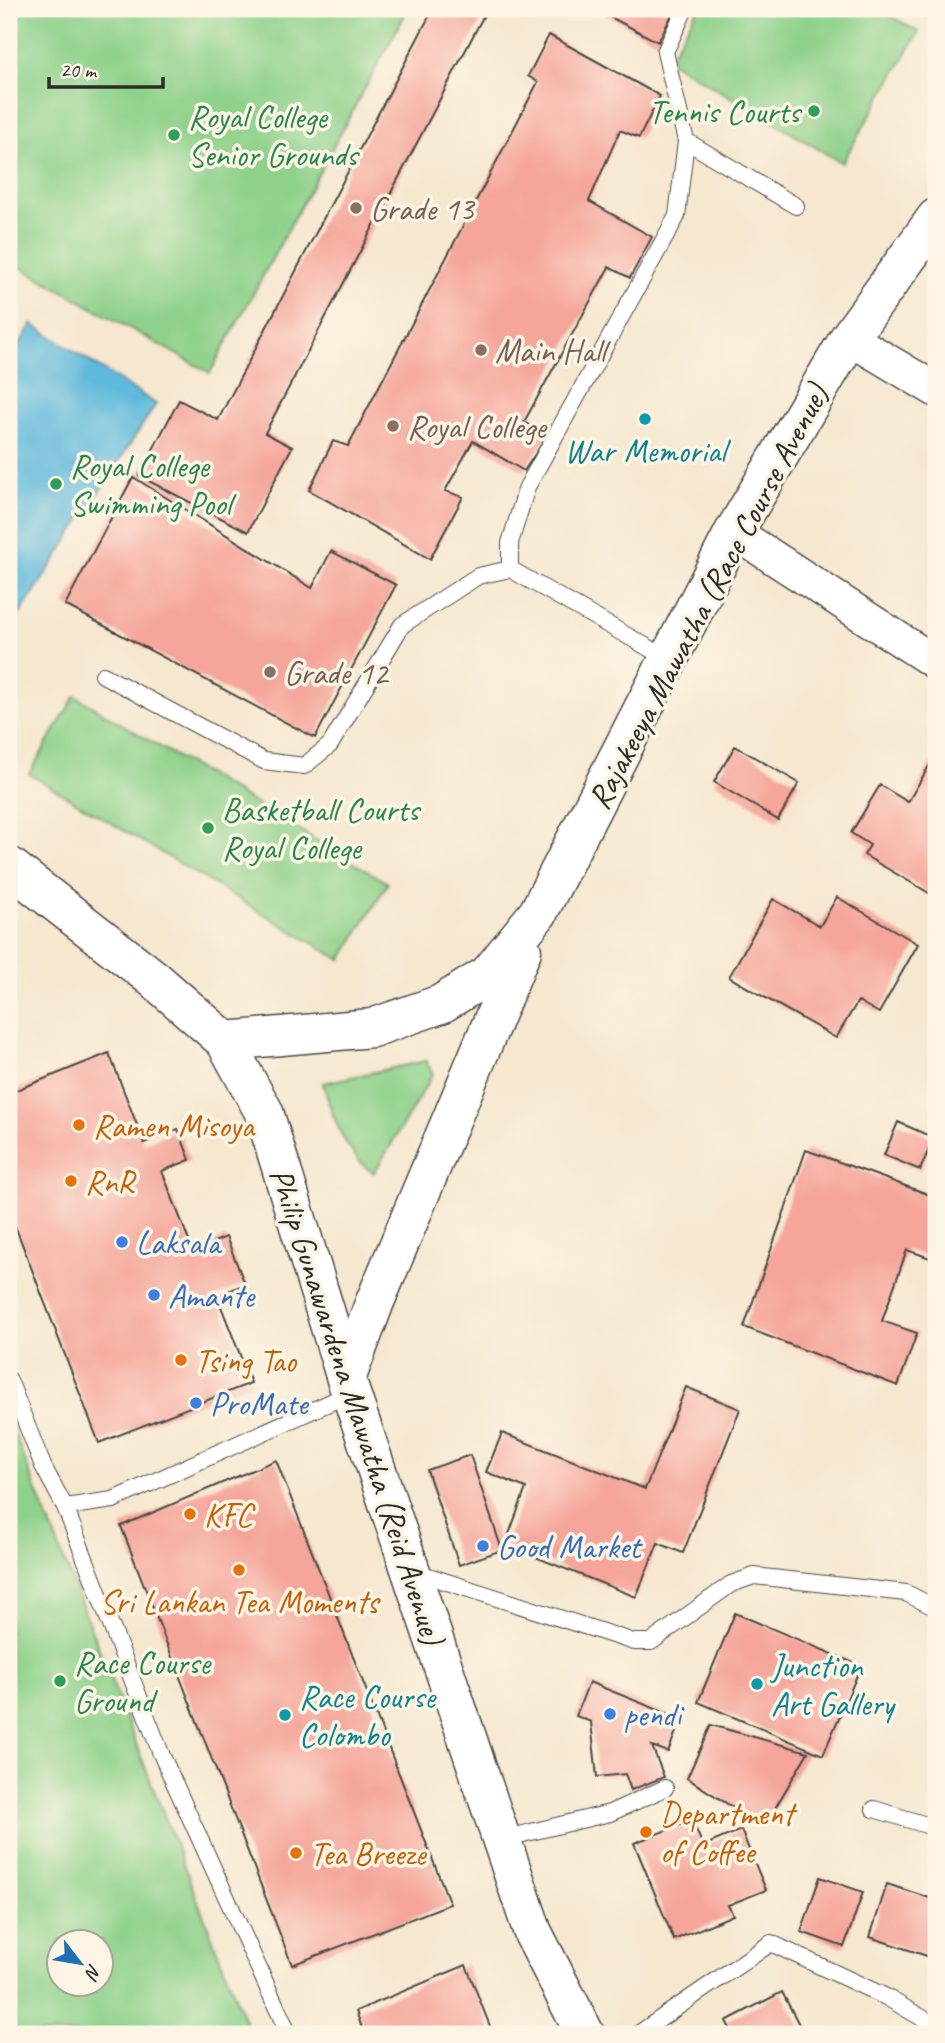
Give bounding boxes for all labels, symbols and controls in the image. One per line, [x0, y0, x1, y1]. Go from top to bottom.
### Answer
scale bar [49, 46, 163, 90]
text: 20 m [60, 57, 98, 83]
place label: Tennis Courts [649, 91, 803, 133]
place label: Royal College Senior Grounds [188, 96, 360, 176]
marker: Tennis Courts [806, 103, 822, 119]
marker: Royal College Senior Grounds [166, 127, 182, 143]
place label: Grade 13 [370, 188, 476, 230]
marker: Grade 13 [348, 200, 364, 216]
place label: Main Hall [495, 330, 611, 372]
marker: Main Hall [473, 342, 489, 358]
street label: Rajakeeya Mawatha (Race Course Avenue) [578, 375, 839, 816]
place label: Royal College [407, 406, 548, 448]
marker: War Memorial [637, 411, 653, 427]
marker: Royal College [385, 418, 401, 434]
place label: War Memorial [564, 430, 731, 472]
place label: Royal College Swimming Pool [70, 445, 237, 525]
marker: Royal College Swimming Pool [48, 476, 64, 492]
place label: Grade 12 [284, 652, 391, 694]
marker: Grade 12 [262, 664, 278, 680]
place label: Basketball Courts Royal College [222, 789, 422, 869]
marker: Basketball Courts Royal College [200, 820, 216, 836]
place label: Ramen Misoya [93, 1105, 256, 1147]
marker: Ramen Misoya [71, 1117, 87, 1133]
place label: RnR [85, 1161, 137, 1203]
street label: Philip Gunawardena Mawatha (Reid Avenue) [260, 1163, 455, 1652]
marker: RnR [63, 1173, 79, 1189]
place label: Laksala [136, 1222, 223, 1264]
marker: Laksala [114, 1234, 130, 1250]
place label: Amante [168, 1275, 256, 1317]
marker: Amante [146, 1287, 162, 1303]
place label: Tsing Tao [195, 1340, 297, 1382]
marker: Tsing Tao [173, 1352, 189, 1368]
place label: ProMate [210, 1383, 310, 1425]
marker: ProMate [188, 1395, 204, 1411]
place label: KFC [204, 1494, 256, 1536]
marker: KFC [182, 1506, 198, 1522]
place label: Good Market [497, 1526, 643, 1568]
marker: Good Market [475, 1538, 491, 1554]
marker: Sri Lankan Tea Moments [231, 1562, 247, 1578]
place label: Sri Lankan Tea Moments [100, 1581, 381, 1623]
place label: Race Course Ground [74, 1642, 212, 1722]
place label: Junction Art Gallery [769, 1645, 896, 1725]
marker: Race Course Ground [52, 1673, 68, 1689]
place label: Race Course Colombo [299, 1676, 437, 1756]
marker: Junction Art Gallery [749, 1676, 765, 1692]
place label: pendi [624, 1694, 685, 1736]
marker: pendi [602, 1706, 618, 1722]
marker: Race Course Colombo [277, 1707, 293, 1723]
place label: Department of Coffee [660, 1793, 798, 1873]
marker: Department of Coffee [638, 1824, 654, 1840]
place label: Tea Breeze [310, 1833, 428, 1875]
marker: Tea Breeze [288, 1845, 304, 1861]
north arrow [46, 1927, 116, 1997]
text: N [79, 1960, 107, 1985]

